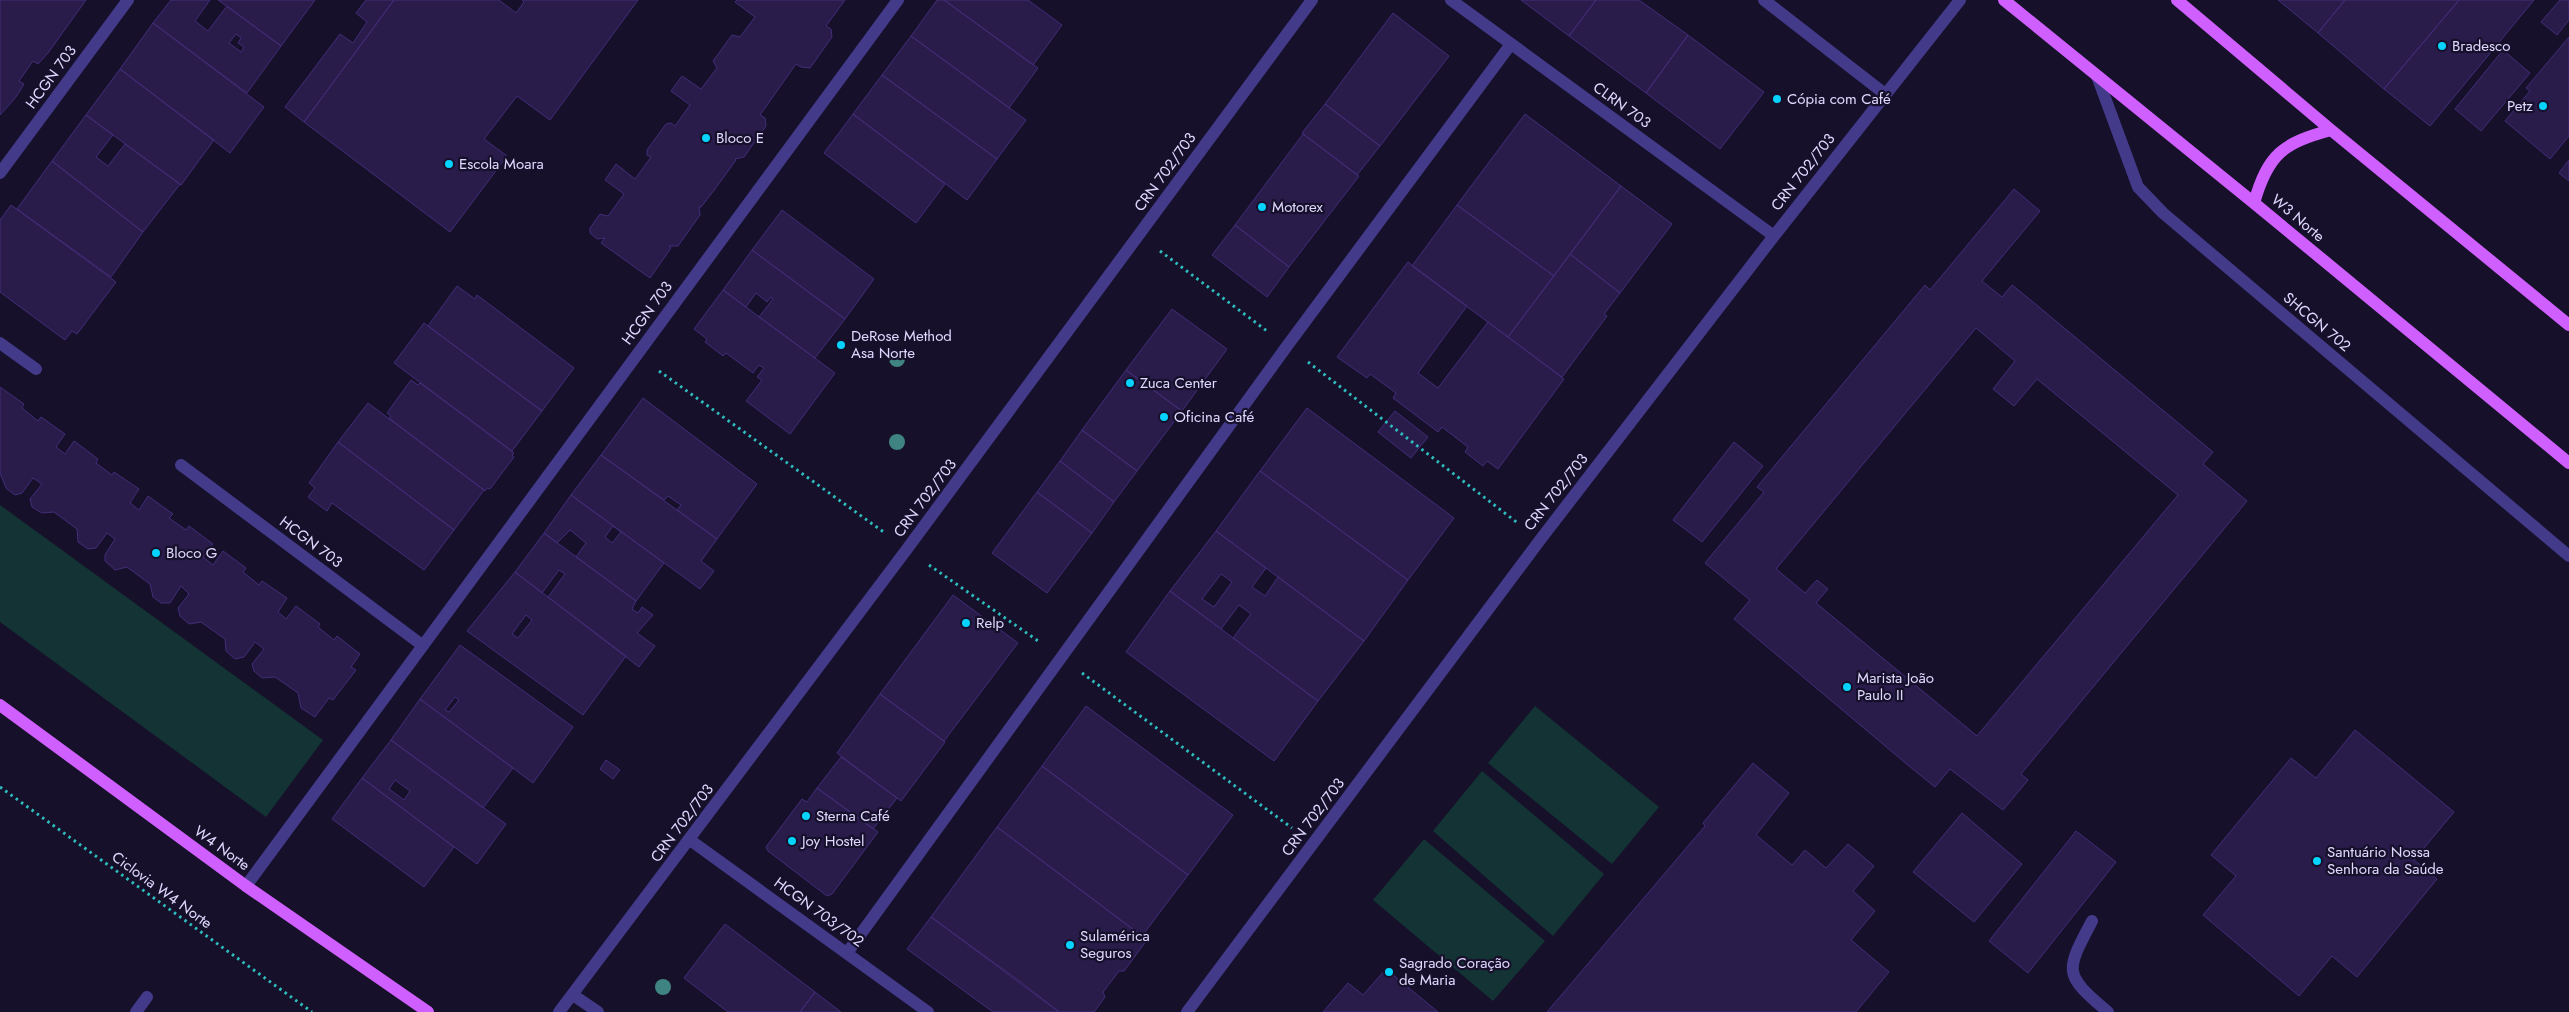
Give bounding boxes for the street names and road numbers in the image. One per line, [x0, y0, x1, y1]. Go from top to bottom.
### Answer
street label: HCGN 703 [20, 41, 82, 113]
street label: CLRN 703 [1589, 77, 1655, 133]
street label: CRN 702/703 [1129, 128, 1201, 216]
street label: CRN 702/703 [1766, 129, 1840, 215]
street label: W3 Norte [2266, 189, 2330, 247]
street label: HCGN 703 [616, 277, 678, 349]
street label: SHCGN 702 [2278, 287, 2356, 357]
street label: CRN 702/703 [1519, 449, 1593, 535]
street label: CRN 702/703 [888, 454, 962, 542]
street label: HCGN 703 [275, 511, 347, 573]
street label: CRN 702/703 [1276, 773, 1350, 861]
street label: CRN 702/703 [645, 779, 719, 867]
street label: W4 Norte [189, 820, 255, 876]
street label: Ciclovia W4 Norte [107, 846, 217, 934]
street label: HCGN 703/702 [769, 872, 869, 952]

